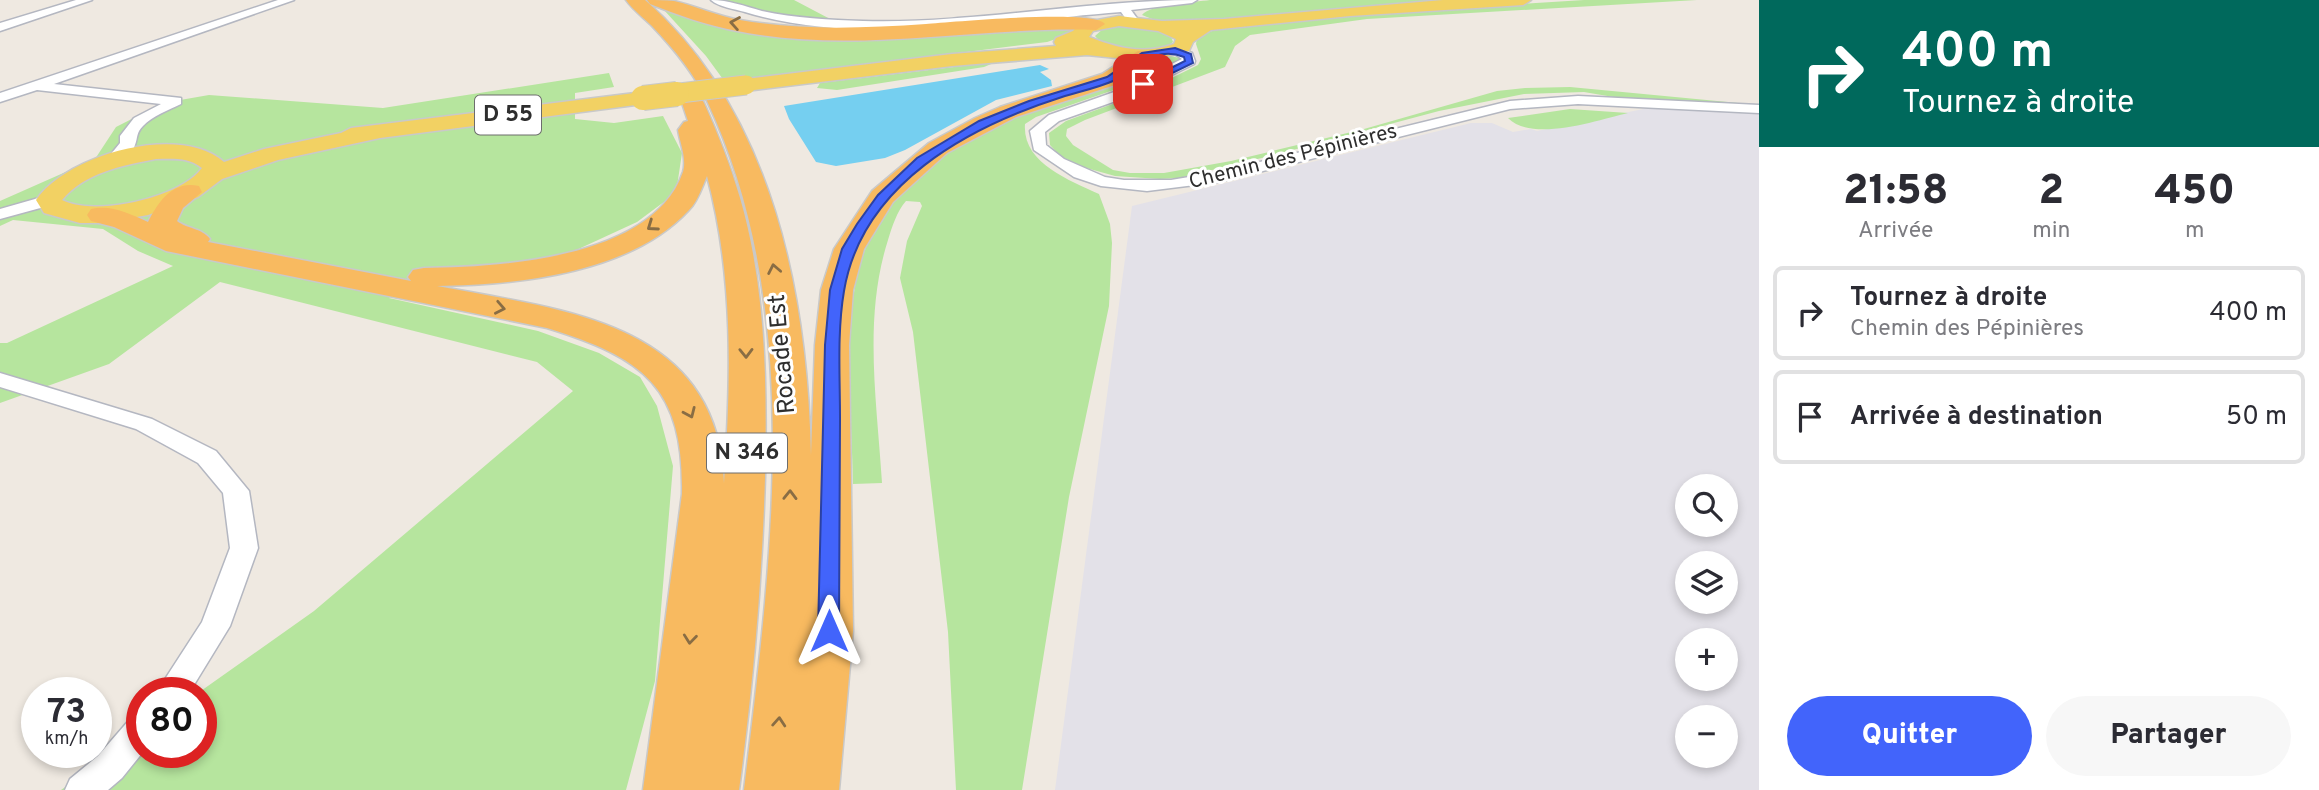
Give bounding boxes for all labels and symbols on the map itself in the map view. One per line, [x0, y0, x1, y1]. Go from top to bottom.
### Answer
one-way arrow [729, 16, 741, 31]
pin [1113, 54, 1173, 114]
road number: D 55 [475, 96, 541, 134]
street label: Chemin des Pépinières [1186, 118, 1400, 196]
one-way arrow [647, 218, 660, 230]
one-way arrow [767, 263, 782, 275]
street label: Rocade Est [763, 293, 803, 415]
one-way arrow [494, 300, 506, 315]
one-way arrow [739, 348, 754, 359]
one-way arrow [682, 406, 696, 419]
road number: N 346 [707, 433, 787, 472]
one-way arrow [782, 489, 798, 500]
position arrow [792, 594, 866, 668]
one-way arrow [682, 633, 697, 644]
speed limit sign: 80 [126, 677, 217, 768]
one-way arrow [771, 716, 786, 727]

